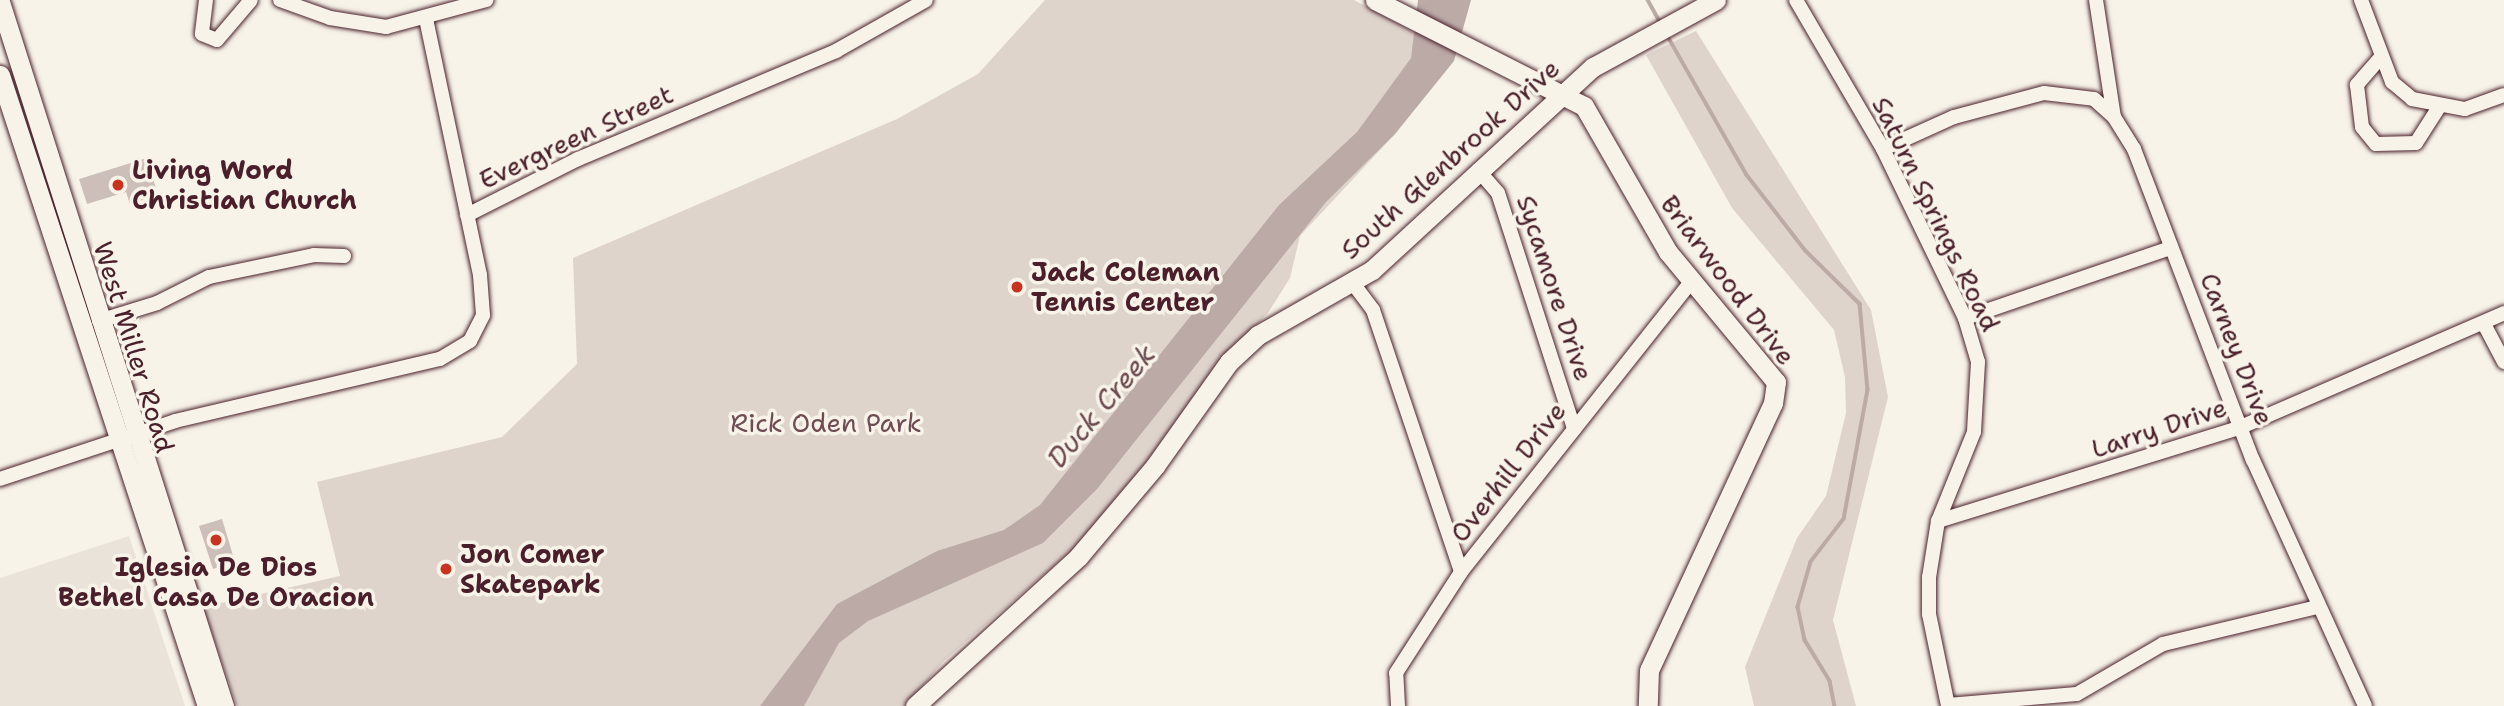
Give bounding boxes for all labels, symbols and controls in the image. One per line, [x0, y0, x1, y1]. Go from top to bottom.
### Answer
street label: South Glenbrook Drive [1334, 53, 1566, 265]
street label: Evergreen Street [474, 78, 678, 196]
street label: Saturn Springs Road [1866, 92, 2006, 336]
place label: Living Word Christian Church [132, 154, 357, 216]
marker: Living Word Christian Church [110, 177, 126, 193]
street label: Briarwood Drive [1654, 189, 1802, 371]
street label: Sycamore Drive [1510, 191, 1600, 385]
street label: West Miller Road [87, 238, 181, 456]
place label: Jack Coleman Tennis Center [1031, 256, 1220, 318]
street label: Carney Drive [2194, 268, 2280, 430]
marker: Jack Coleman Tennis Center [1009, 279, 1025, 295]
water label: Duck Creek [1040, 338, 1162, 474]
street label: Larry Drive [2087, 391, 2231, 465]
street label: Overhill Drive [1444, 396, 1572, 548]
park label: Rick Oden Park [730, 407, 922, 439]
marker: Iglesia De Dios Bethel Casa De Oracion [208, 532, 224, 548]
place label: Jon Comer Skatepark [460, 538, 604, 600]
place label: Iglesia De Dios Bethel Casa De Oracion [58, 551, 374, 612]
marker: Jon Comer Skatepark [438, 561, 454, 577]

